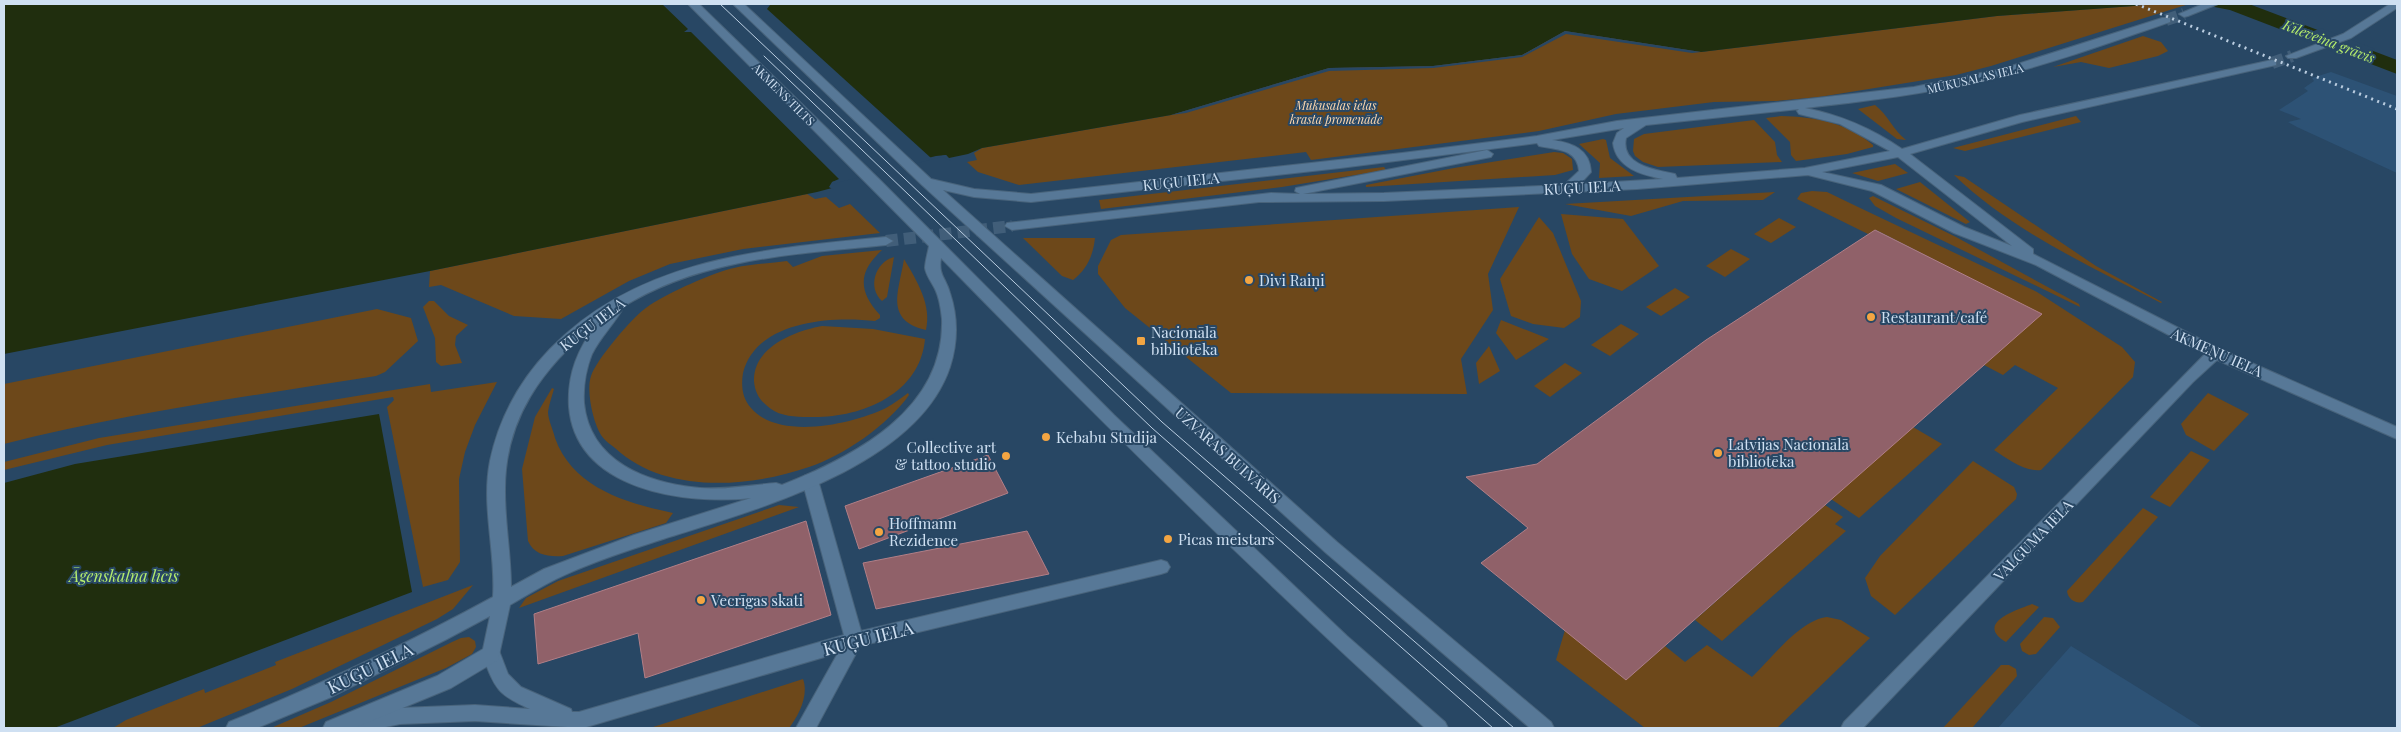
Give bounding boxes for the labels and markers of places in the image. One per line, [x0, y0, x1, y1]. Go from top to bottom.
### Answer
place label: Divi Raiņi [1259, 270, 1325, 290]
marker: Divi Raiņi [1243, 274, 1255, 286]
place label: Restaurant/café [1881, 307, 1987, 327]
marker: Restaurant/café [1865, 311, 1877, 323]
place label: Nacionālā bibliotēka [1151, 322, 1218, 359]
marker: Nacionālā bibliotēka [1135, 335, 1147, 347]
place label: Kebabu Studija [1056, 427, 1157, 447]
marker: Kebabu Studija [1040, 431, 1052, 443]
place label: Latvijas Nacionālā bibliotēka [1728, 434, 1850, 471]
place label: Collective art & tattoo studio [895, 437, 997, 474]
marker: Latvijas Nacionālā bibliotēka [1712, 447, 1724, 459]
marker: Collective art & tattoo studio [1000, 450, 1012, 462]
place label: Hoffmann Rezidence [889, 513, 958, 550]
marker: Hoffmann Rezidence [873, 526, 885, 538]
place label: Picas meistars [1178, 529, 1275, 549]
marker: Picas meistars [1162, 533, 1174, 545]
place label: Vecrīgas skati [710, 590, 804, 610]
marker: Vecrīgas skati [695, 594, 707, 606]

